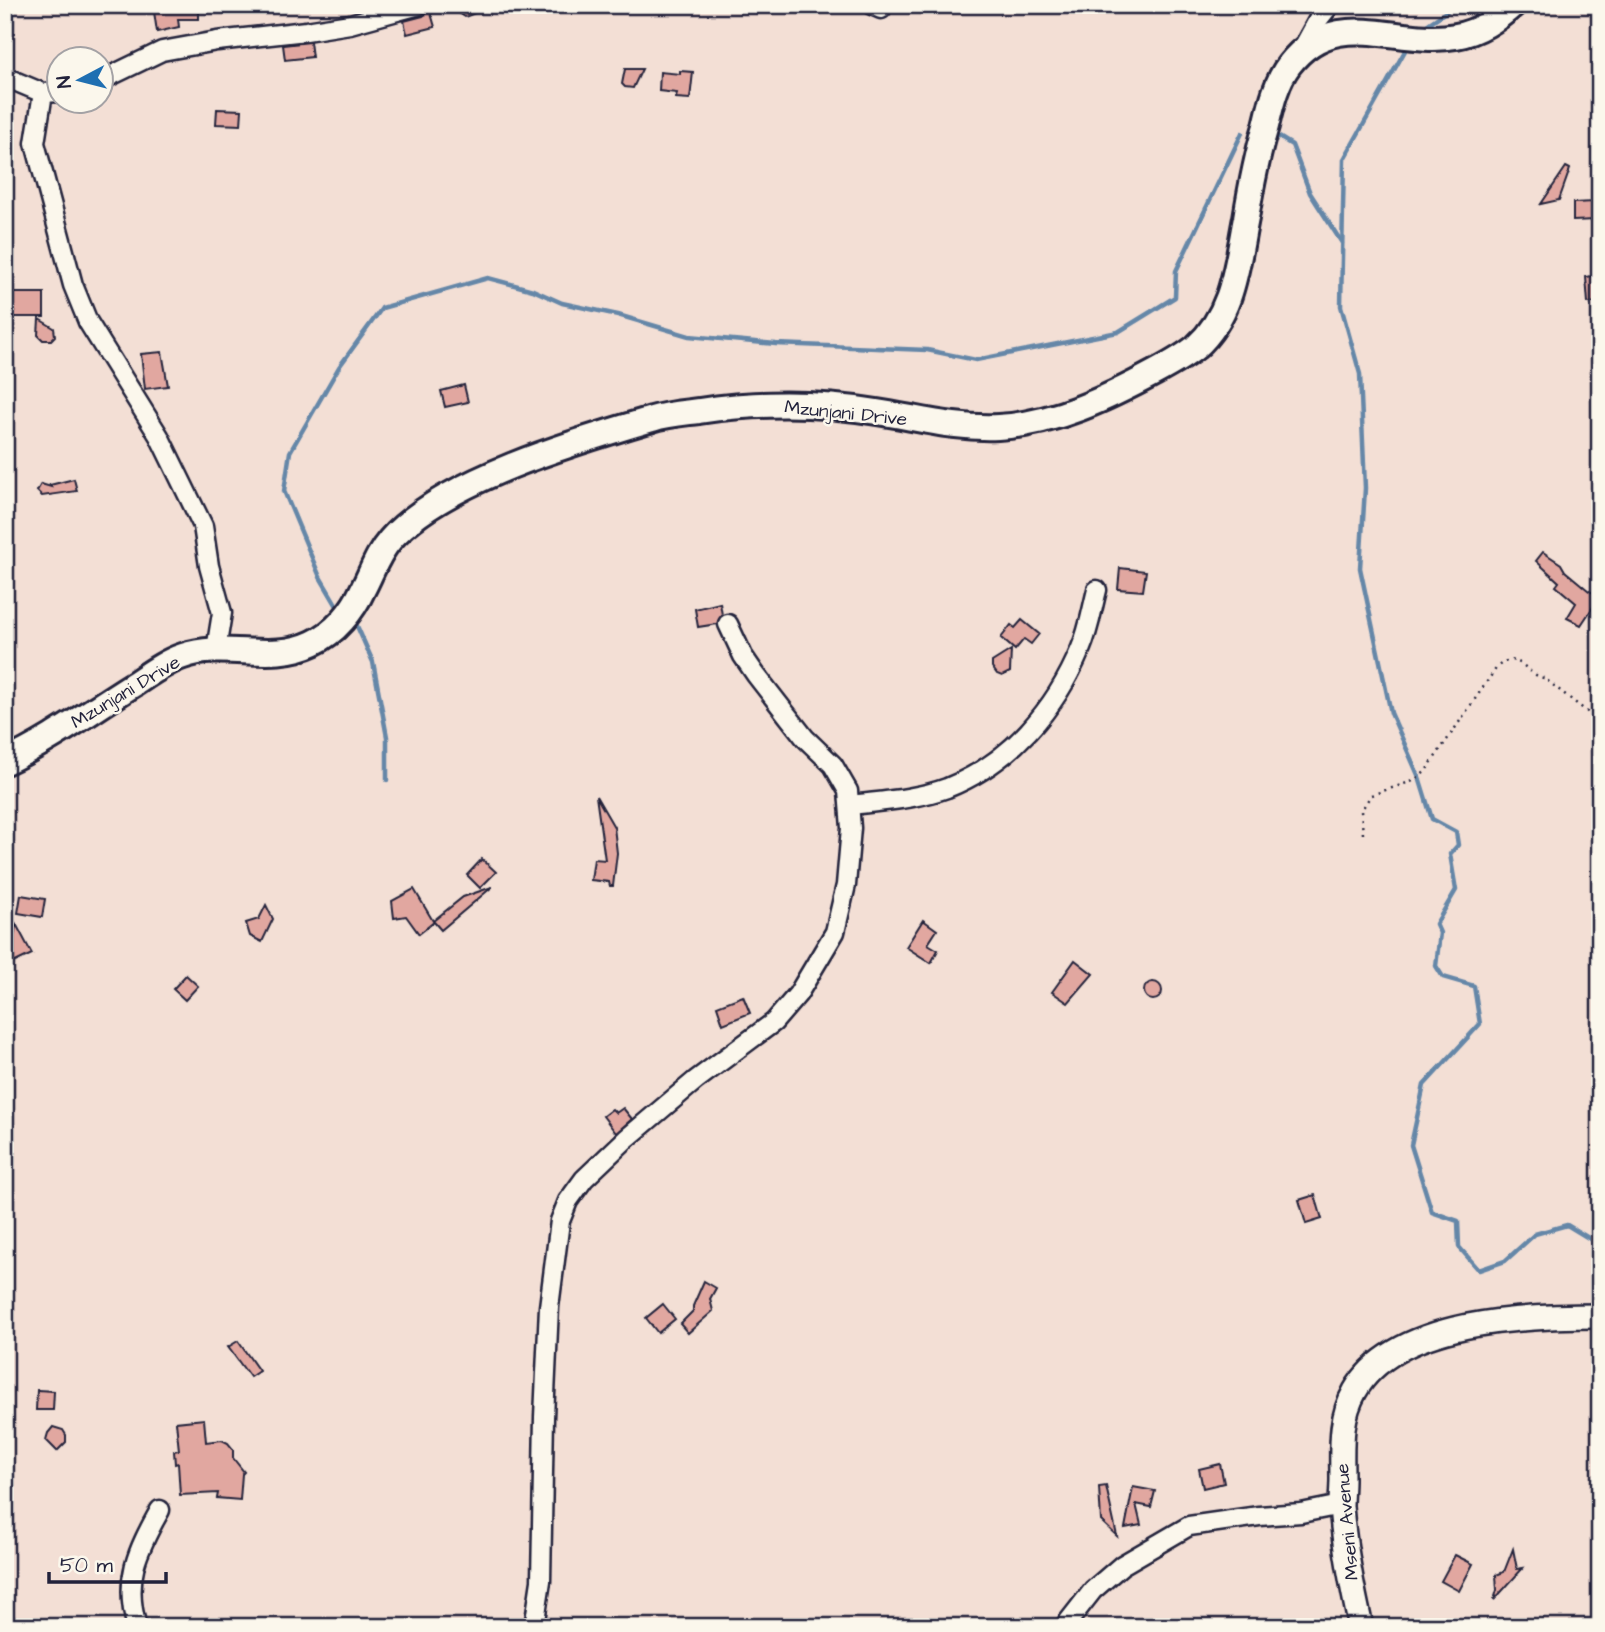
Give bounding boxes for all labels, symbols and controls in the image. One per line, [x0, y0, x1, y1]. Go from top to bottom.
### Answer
north arrow [46, 46, 116, 116]
text: N [50, 74, 79, 89]
street label: Mzunjani Drive [783, 394, 908, 433]
street label: Mzunjani Drive [66, 649, 185, 736]
street label: Mseni Avenue [1329, 1462, 1366, 1581]
scale bar [49, 1541, 166, 1585]
text: 50 m [60, 1551, 114, 1580]

